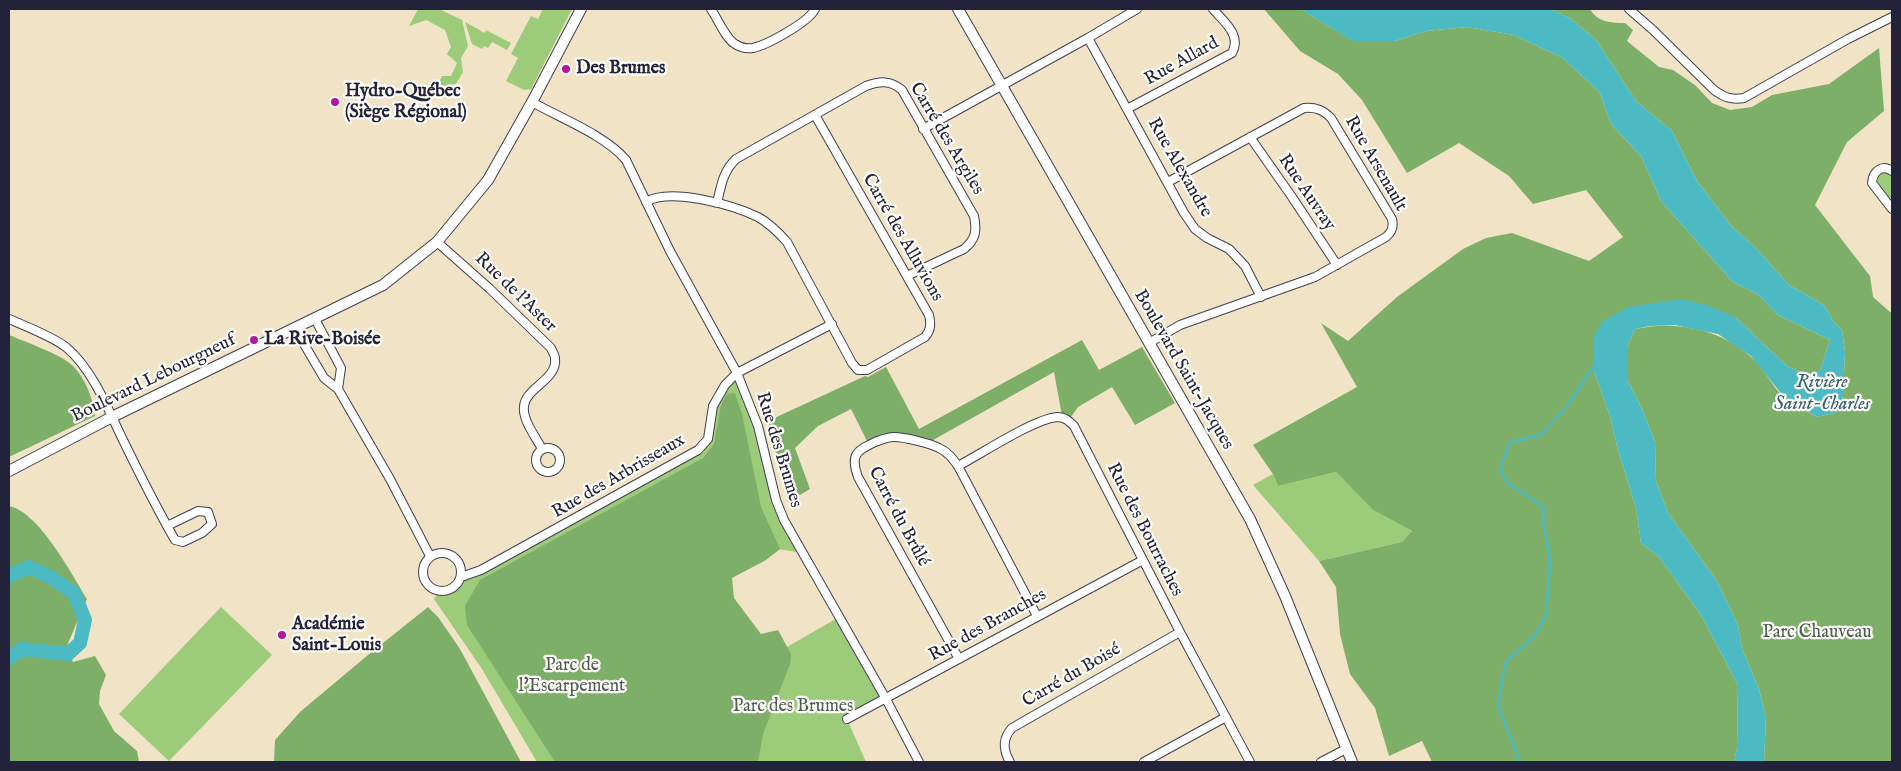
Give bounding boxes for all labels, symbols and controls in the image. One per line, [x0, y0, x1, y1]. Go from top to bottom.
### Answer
street label: Rue Allard [1141, 33, 1223, 91]
place label: Des Brumes [576, 58, 665, 80]
marker: Des Brumes [560, 63, 572, 75]
street label: Carré des Argiles [904, 79, 988, 199]
place label: Hydro-Québec (Siège Régional) [345, 81, 467, 124]
marker: Hydro-Québec (Siège Régional) [329, 96, 341, 108]
street label: Rue Arsenault [1339, 113, 1411, 215]
street label: Rue Alexandre [1142, 115, 1216, 221]
street label: Rue Auvray [1273, 151, 1339, 235]
street label: Carré des Alluvions [857, 170, 947, 306]
street label: Rue de l'Aster [470, 249, 560, 337]
street label: Boulevard Saint-Jacques [1128, 286, 1238, 454]
place label: La Rive-Boisée [264, 329, 381, 351]
street label: Boulevard Lebourgneuf [69, 330, 239, 428]
marker: La Rive-Boisée [248, 334, 260, 346]
water label: Rivière Saint-Charles [1774, 372, 1870, 416]
street label: Rue des Brumes [750, 390, 806, 510]
street label: Rue des Arbrisseaux [549, 430, 689, 524]
street label: Rue des Bourraches [1101, 460, 1187, 600]
street label: Carré du Brûlé [863, 463, 933, 571]
street label: Rue des Branches [925, 585, 1051, 667]
place label: Académie Saint-Louis [292, 614, 381, 656]
park label: Parc Chauveau [1762, 622, 1872, 644]
marker: Académie Saint-Louis [276, 629, 288, 641]
street label: Carré du Boisé [1019, 639, 1125, 713]
park label: Parc de l'Escarpement [519, 655, 625, 698]
park label: Parc des Brumes [733, 696, 853, 718]

